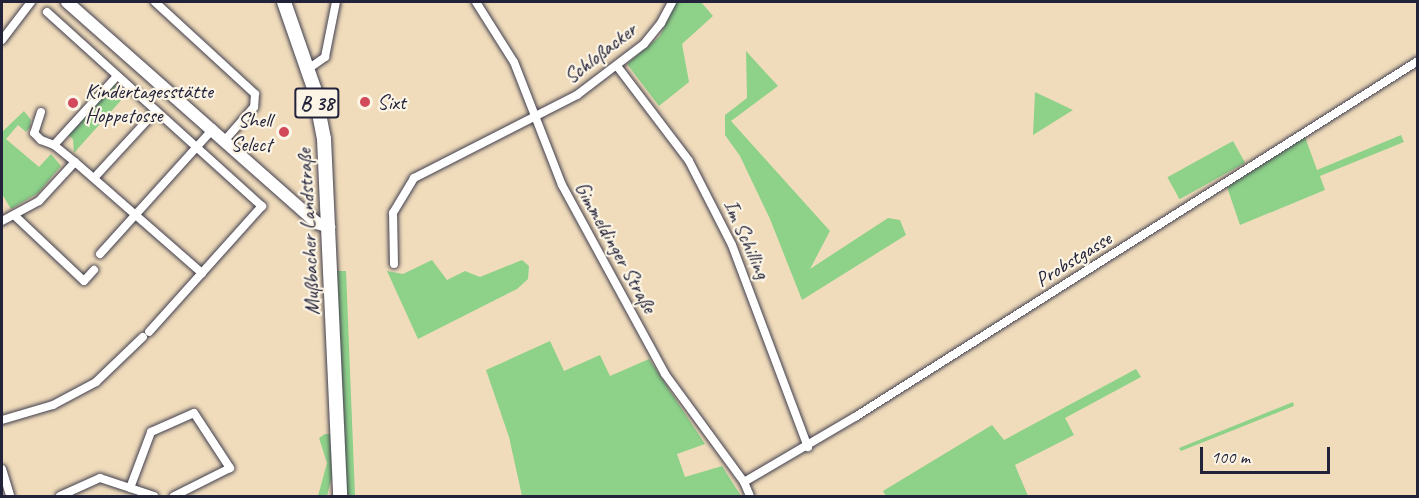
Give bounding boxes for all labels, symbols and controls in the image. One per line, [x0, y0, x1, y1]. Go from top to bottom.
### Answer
street label: Schloßacker [559, 17, 641, 89]
place label: Kindertagesstätte Hoppetosse [85, 78, 213, 128]
road number: B 38 [293, 86, 341, 120]
place label: Sixt [377, 89, 406, 115]
marker: Sixt [358, 95, 372, 109]
marker: Kindertagesstätte Hoppetosse [66, 96, 80, 110]
place label: Shell Select [230, 107, 272, 157]
marker: Shell Select [277, 125, 291, 139]
street label: Mußbacher Landstraße [291, 148, 325, 316]
street label: Gimmeldinger Straße [569, 176, 663, 318]
street label: Im Schilling [718, 196, 776, 282]
street label: Probstgasse [1030, 226, 1116, 292]
scale bar [1203, 435, 1334, 473]
text: 100 m [1211, 446, 1250, 468]

